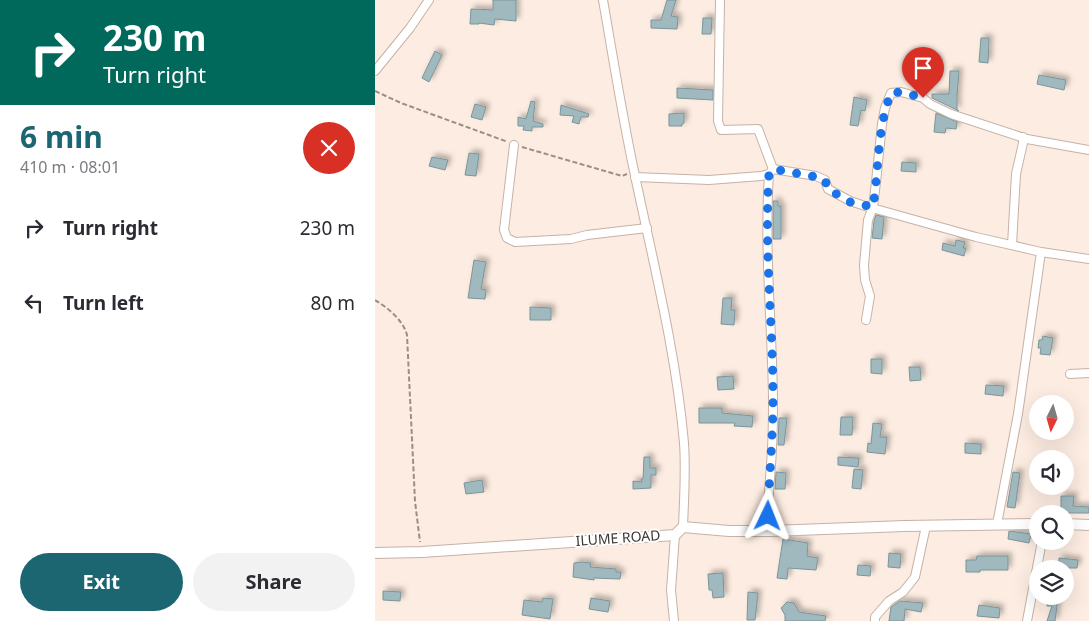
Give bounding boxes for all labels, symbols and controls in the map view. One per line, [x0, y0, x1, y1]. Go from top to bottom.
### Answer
text: 230 m [103, 14, 206, 61]
icon: right [20, 20, 85, 85]
pin [902, 47, 944, 98]
icon: arrive [909, 54, 937, 82]
text: Turn right [103, 59, 206, 89]
text: 6 min [20, 116, 103, 157]
button: close [303, 122, 355, 174]
text: 410 m · 08:01 [20, 156, 120, 178]
icon: right [20, 214, 48, 242]
text: Turn right [63, 215, 158, 241]
text: 230 m [300, 215, 355, 241]
icon: left [20, 289, 48, 317]
text: Turn left [63, 290, 144, 316]
text: 80 m [311, 290, 355, 316]
north arrow [1029, 395, 1074, 440]
map controls [1029, 395, 1074, 605]
button: sound [1029, 450, 1074, 495]
position arrow [741, 489, 793, 541]
button: search [1029, 505, 1074, 550]
street label: ILUME ROAD [575, 525, 661, 550]
button: Exit [20, 553, 183, 611]
button: Share [193, 553, 355, 611]
button: layers [1029, 560, 1074, 605]

